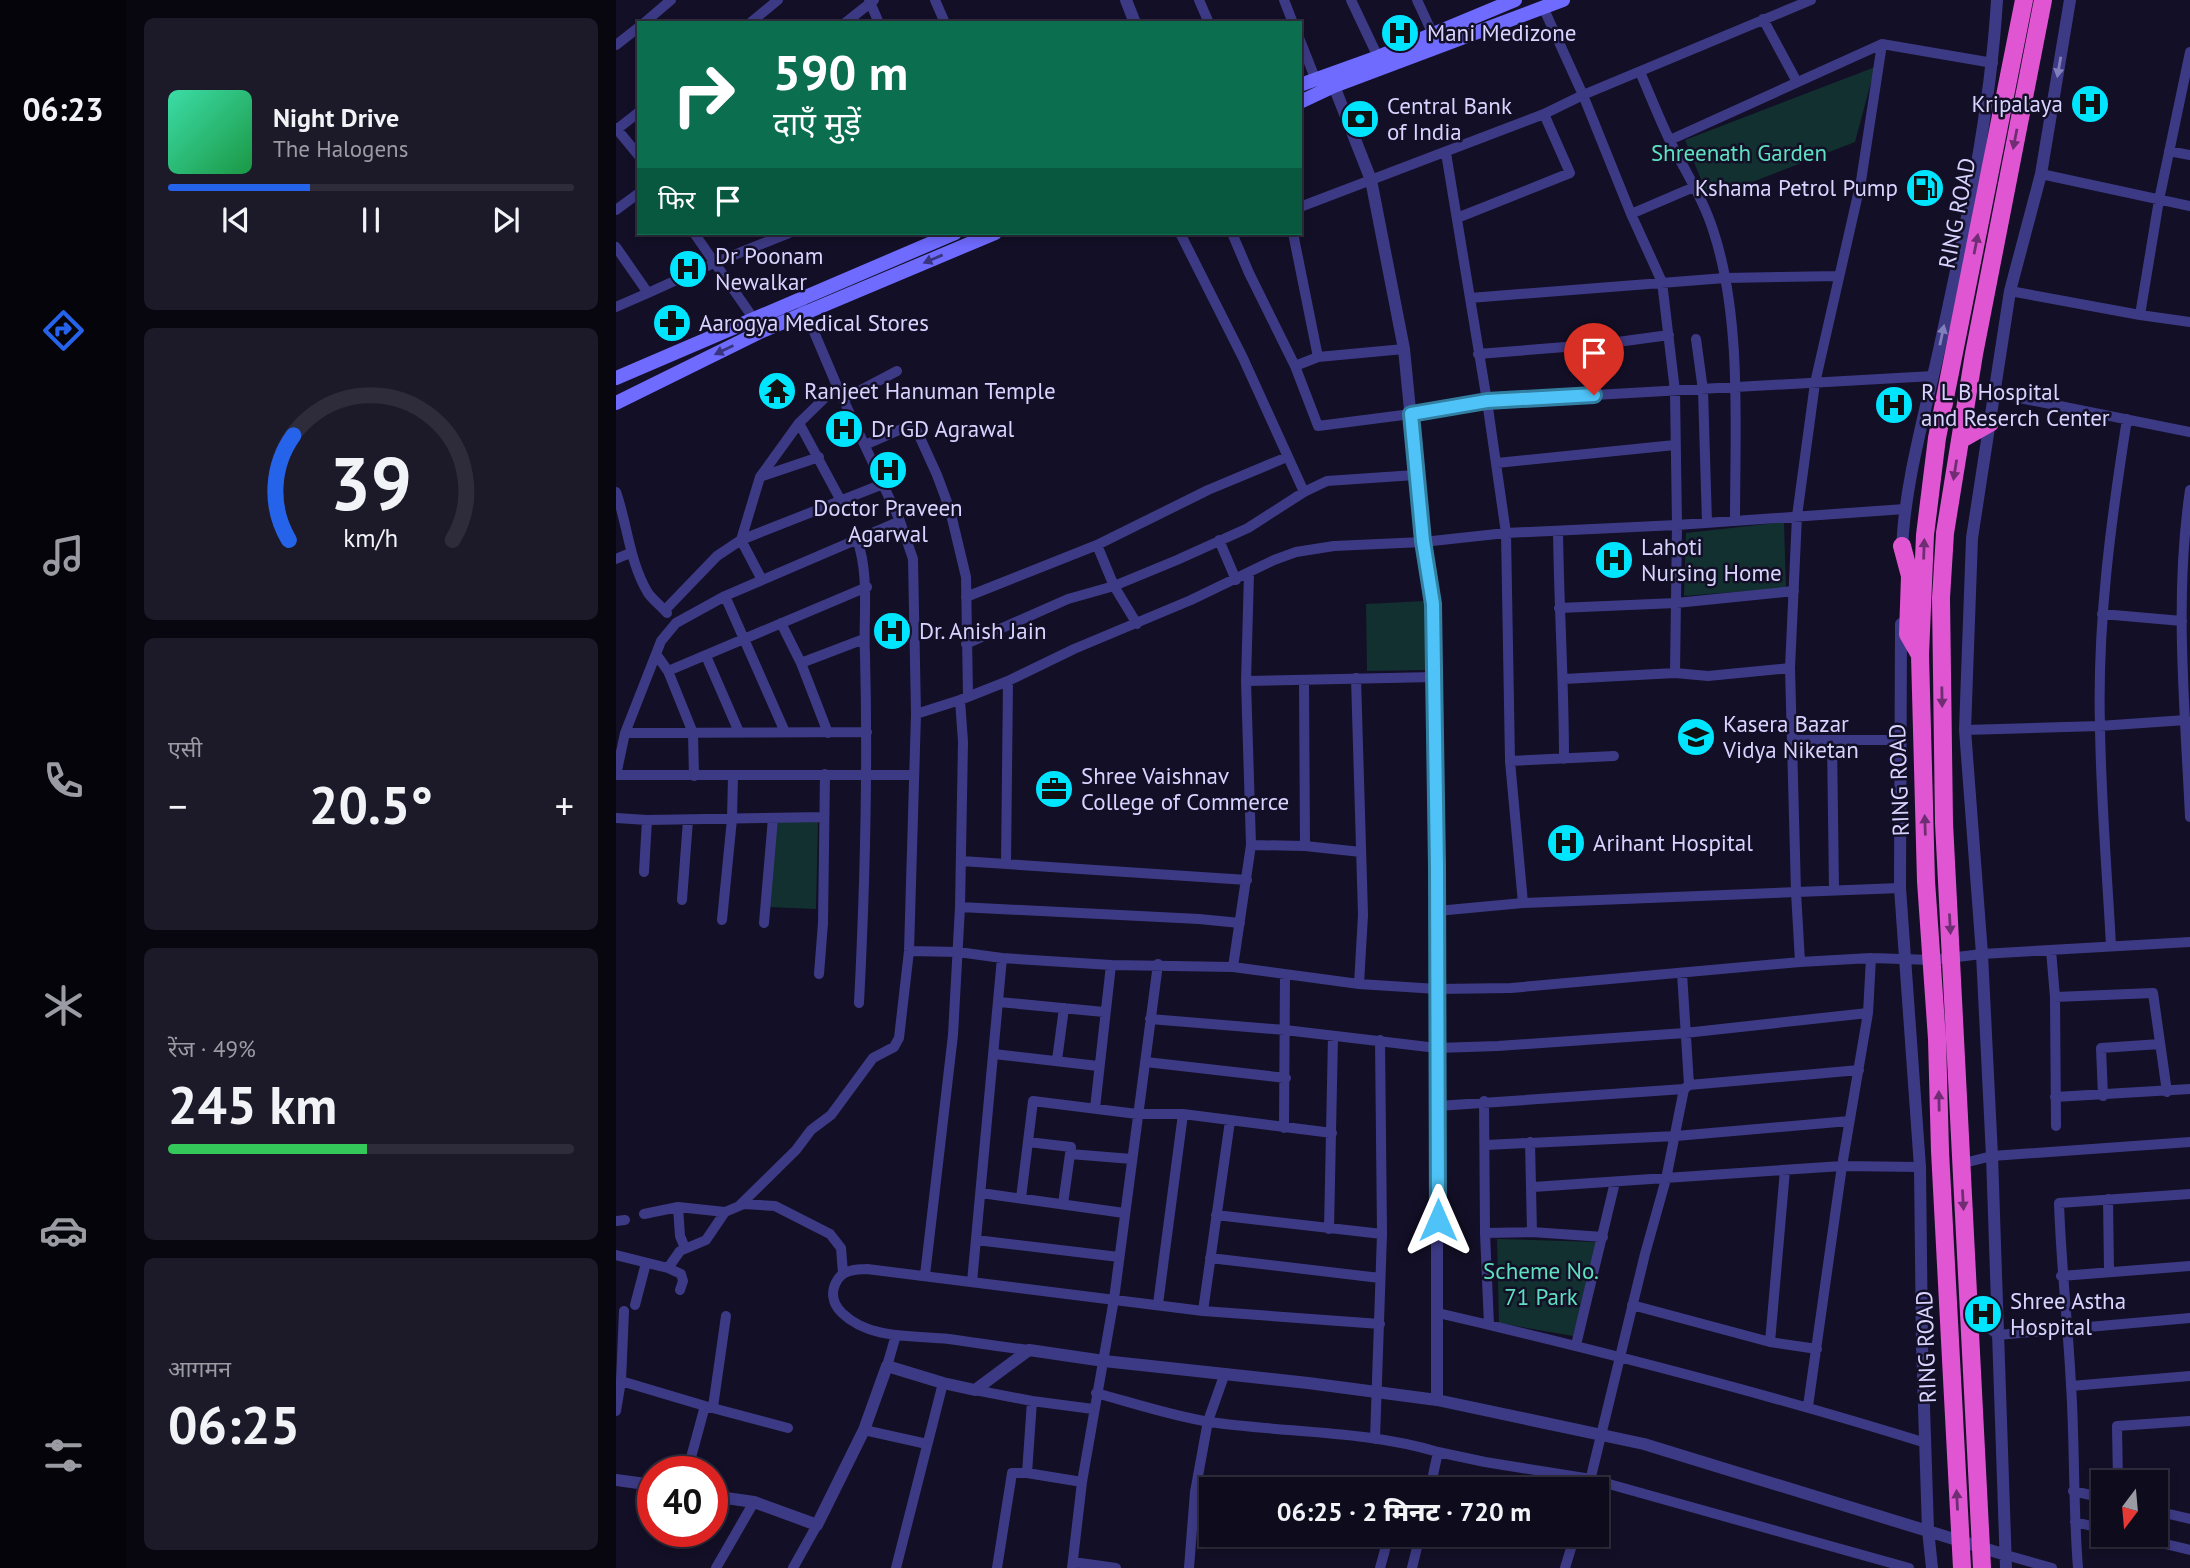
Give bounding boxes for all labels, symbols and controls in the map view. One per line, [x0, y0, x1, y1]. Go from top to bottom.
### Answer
hospital icon: Mani Medizone [1379, 12, 1421, 54]
place label: Mani Medizone [1427, 18, 1576, 47]
text: 590 m [773, 40, 908, 104]
icon: right [658, 49, 749, 140]
one-way arrow [2053, 56, 2064, 78]
hospital icon: Kripalaya [2069, 83, 2111, 125]
text: 06:23 [22, 88, 104, 130]
place label: Kripalaya [1972, 89, 2063, 118]
place label: Central Bank of India [1387, 91, 1512, 146]
bank icon: Central Bank of India [1339, 98, 1381, 140]
text: Night Drive [273, 101, 399, 134]
text: दाएँ मुड़ें [773, 102, 861, 144]
one-way arrow [2009, 128, 2020, 150]
text: The Halogens [273, 134, 408, 163]
park label: Shreenath Garden [1651, 138, 1827, 167]
street label: RING ROAD [1932, 155, 1981, 271]
fuel station icon: Kshama Petrol Pump [1904, 167, 1946, 209]
place label: Kshama Petrol Pump [1695, 173, 1898, 202]
icon: arrive [709, 182, 747, 220]
text: फिर [658, 183, 695, 216]
icon: previous [217, 201, 255, 239]
icon: pause [352, 201, 390, 239]
icon: next [487, 201, 525, 239]
one-way arrow [1970, 233, 1981, 255]
place label: Dr Poonam Newalkar [715, 241, 823, 296]
hospital icon: Dr Poonam Newalkar [667, 248, 709, 290]
one-way arrow [922, 254, 943, 265]
pharmacy icon: Aarogya Medical Stores [651, 302, 693, 344]
icon: directions [39, 306, 88, 355]
place label: Aarogya Medical Stores [699, 308, 929, 337]
pin [1564, 323, 1624, 395]
one-way arrow [1937, 324, 1948, 346]
icon: arrive [1575, 334, 1613, 372]
one-way arrow [714, 344, 734, 355]
temple icon: Ranjeet Hanuman Temple [756, 370, 798, 412]
place label: Ranjeet Hanuman Temple [804, 376, 1056, 405]
place label: R L B Hospital and Reserch Center [1921, 377, 2110, 432]
hospital icon: R L B Hospital and Reserch Center [1873, 384, 1915, 426]
hospital icon: Dr GD Agrawal [823, 408, 865, 450]
place label: Dr GD Agrawal [871, 414, 1015, 443]
text: 39 [330, 436, 412, 530]
hospital icon: Doctor Praveen Agarwal [867, 449, 909, 491]
one-way arrow [1949, 459, 1960, 481]
place label: Doctor Praveen Agarwal [813, 493, 963, 548]
text: km/h [344, 522, 398, 554]
icon: music [39, 531, 88, 580]
place label: Lahoti Nursing Home [1641, 532, 1782, 587]
one-way arrow [1919, 538, 1930, 560]
hospital icon: Lahoti Nursing Home [1593, 539, 1635, 581]
hospital icon: Dr. Anish Jain [871, 610, 913, 652]
place label: Dr. Anish Jain [919, 616, 1046, 645]
one-way arrow [1936, 686, 1948, 708]
place label: Kasera Bazar Vidya Niketan [1722, 709, 1859, 764]
school or university icon: Kasera Bazar Vidya Niketan [1675, 716, 1717, 758]
street label: RING ROAD [1882, 723, 1915, 837]
text: एसी [168, 734, 202, 763]
icon: phone [39, 756, 88, 805]
place label: Shree Vaishnav College of Commerce [1081, 761, 1289, 816]
office icon: Shree Vaishnav College of Commerce [1033, 768, 1075, 810]
text: 20.5° [309, 771, 433, 838]
text: − [168, 781, 187, 830]
text: + [555, 781, 574, 830]
one-way arrow [1919, 814, 1931, 836]
hospital icon: Arihant Hospital [1545, 822, 1587, 864]
place label: Arihant Hospital [1593, 828, 1753, 857]
one-way arrow [1945, 913, 1956, 935]
icon: climate [39, 981, 88, 1030]
text: रेंज · 49% [168, 1034, 256, 1063]
text: 245 km [168, 1071, 337, 1138]
one-way arrow [1933, 1090, 1945, 1112]
position arrow [1401, 1183, 1475, 1257]
one-way arrow [1957, 1189, 1968, 1211]
icon: car [39, 1206, 88, 1255]
park label: Scheme No. 71 Park [1483, 1256, 1599, 1311]
place label: Shree Astha Hospital [2010, 1286, 2126, 1341]
street label: RING ROAD [1909, 1290, 1942, 1404]
hospital icon: Shree Astha Hospital [1962, 1293, 2004, 1335]
text: आगमन [168, 1354, 231, 1383]
text: 06:25 [168, 1391, 300, 1458]
icon: filters [39, 1431, 88, 1480]
speed limit sign: 40 [637, 1456, 728, 1547]
north arrow [2091, 1470, 2168, 1547]
map controls [2091, 1470, 2168, 1547]
one-way arrow [1951, 1489, 1962, 1511]
text: 06:25 · 2 मिनट · 720 m [1277, 1495, 1531, 1528]

